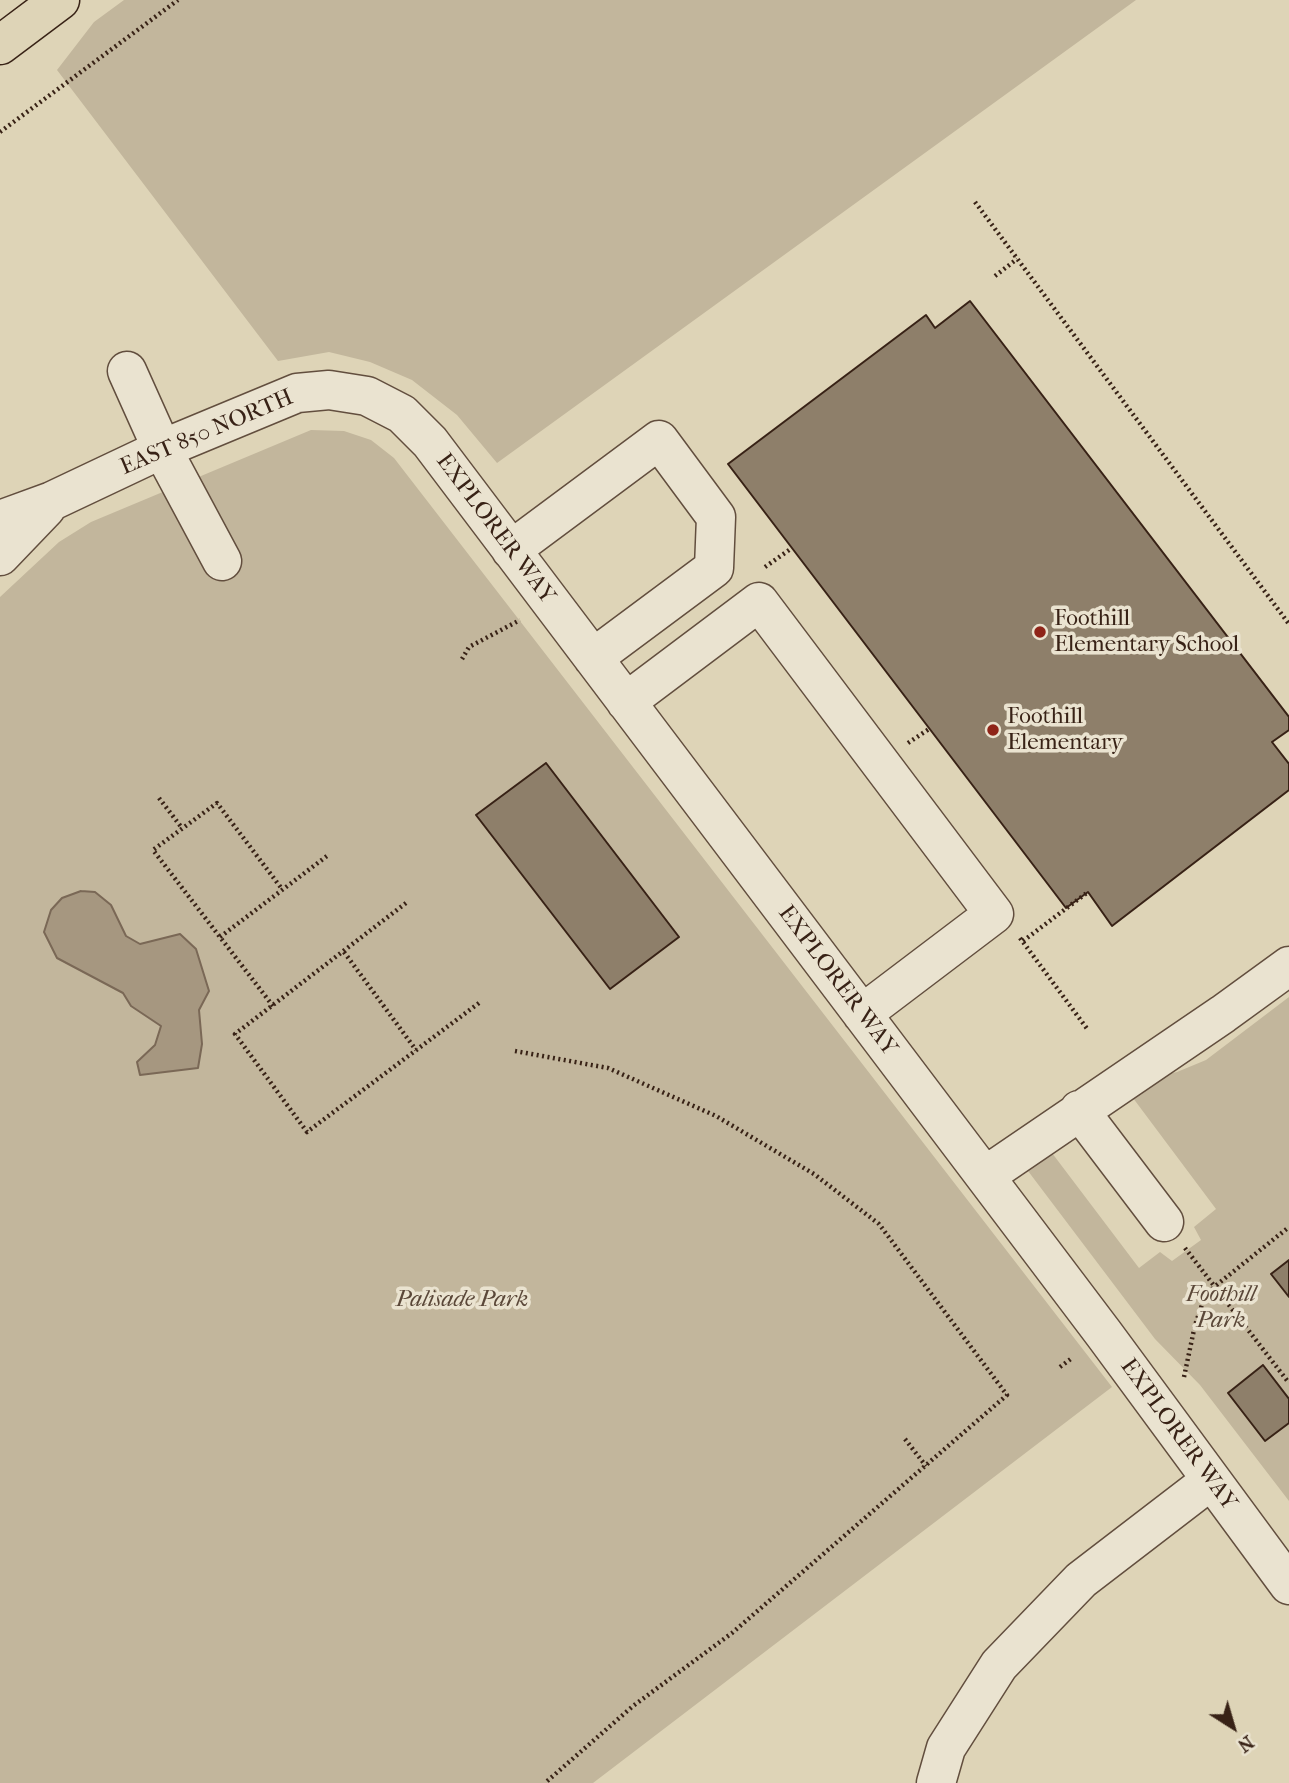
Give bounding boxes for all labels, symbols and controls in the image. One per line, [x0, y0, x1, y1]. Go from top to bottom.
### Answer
street label: EAST 850 NORTH [116, 384, 298, 482]
street label: EXPLORER WAY [430, 448, 560, 610]
place label: Foothill Elementary School [1054, 605, 1239, 659]
marker: Foothill Elementary School [1032, 624, 1048, 640]
place label: Foothill Elementary [1007, 703, 1123, 757]
marker: Foothill Elementary [985, 722, 1001, 738]
street label: EXPLORER WAY [772, 900, 902, 1062]
park label: Foothill Park [1186, 1281, 1256, 1335]
park label: Palisade Park [396, 1286, 528, 1314]
street label: EXPLORER WAY [1114, 1354, 1242, 1516]
north arrow [1198, 1692, 1268, 1762]
text: N [1233, 1731, 1258, 1757]

